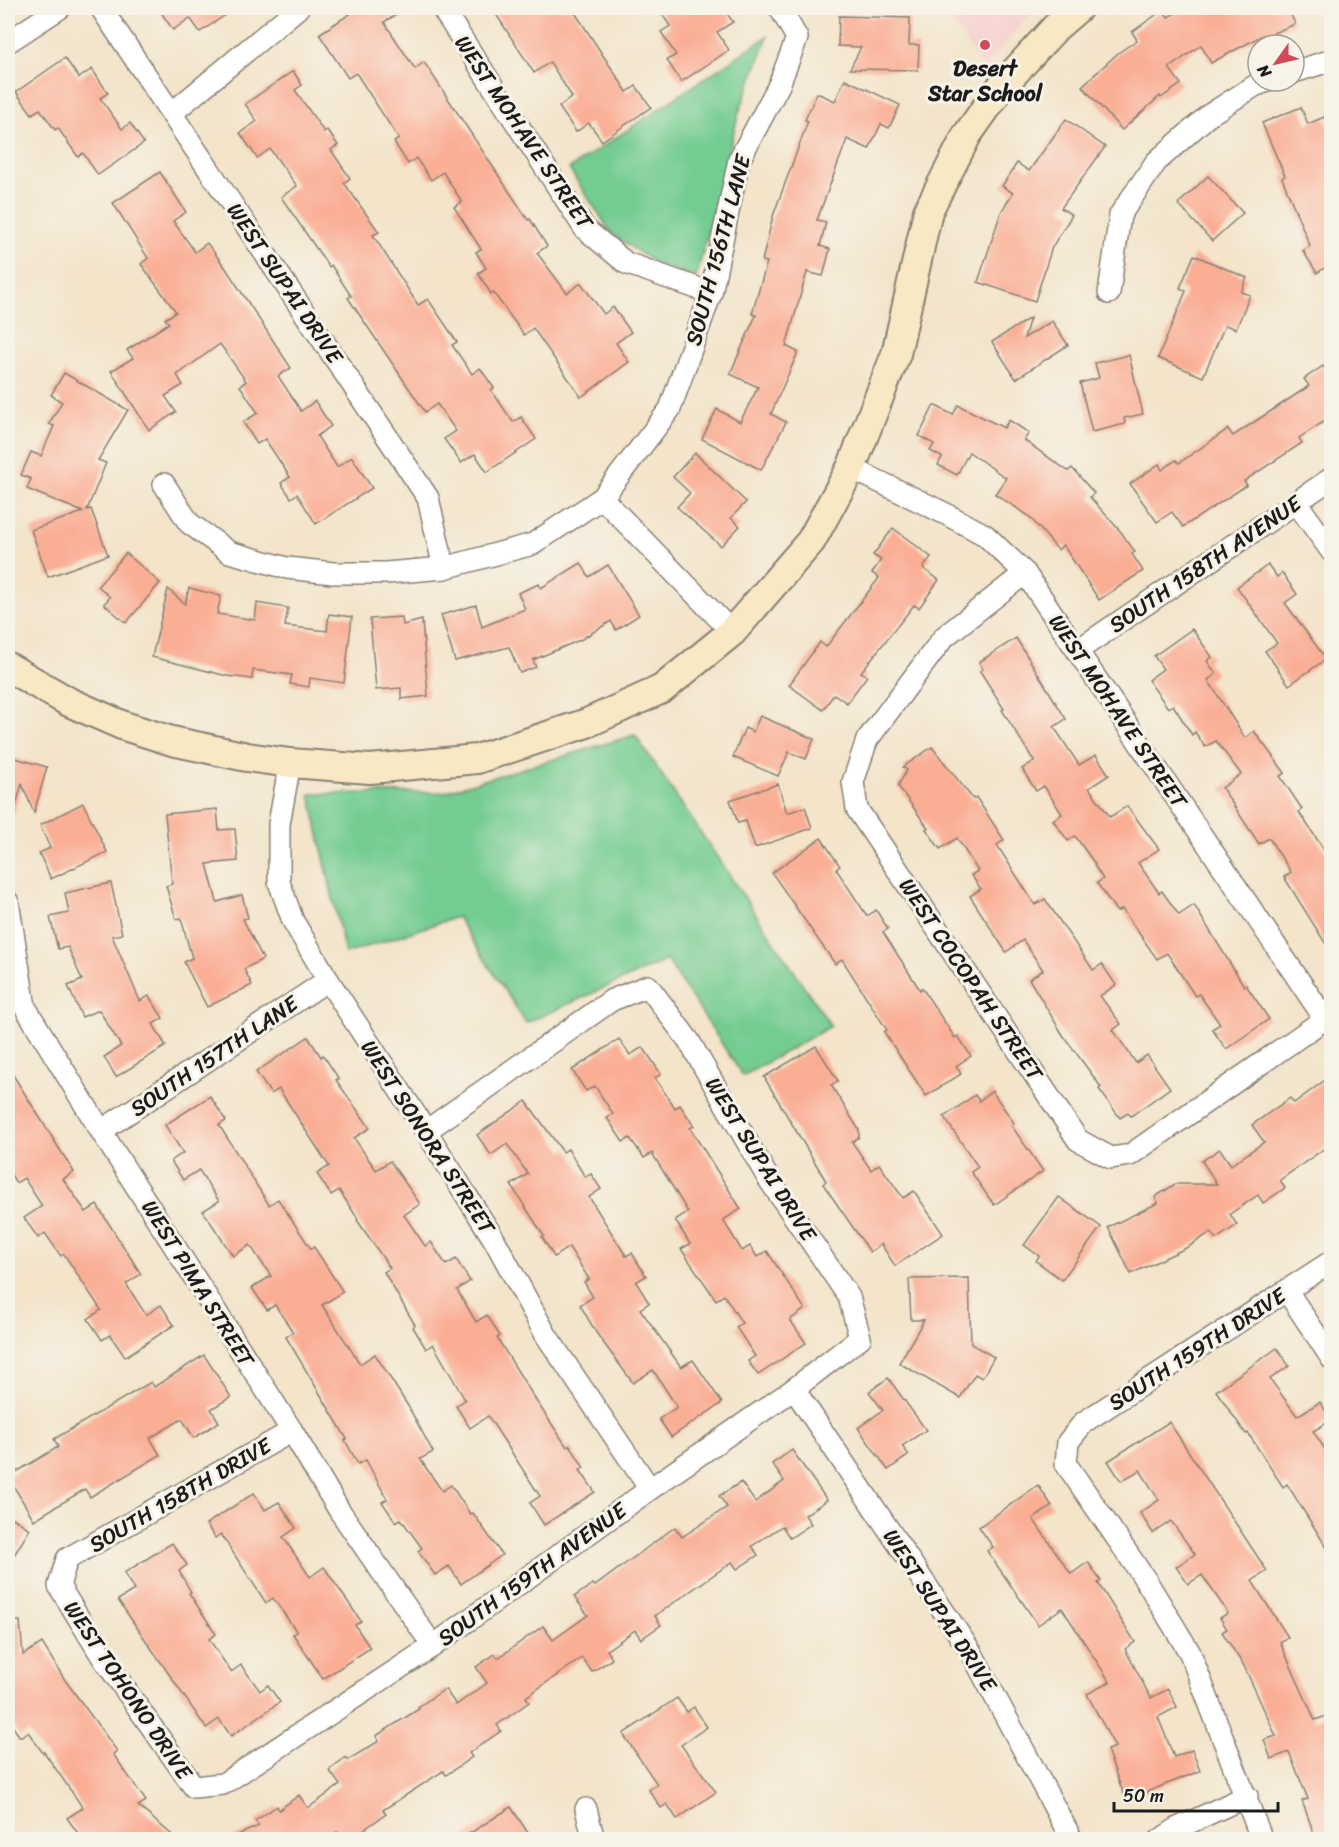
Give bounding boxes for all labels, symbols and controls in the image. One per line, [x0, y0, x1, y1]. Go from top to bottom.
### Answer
street label: WEST MOHAVE STREET [444, 27, 605, 239]
north arrow [1246, 33, 1306, 93]
marker: Desert Star School [978, 38, 992, 52]
place label: Desert Star School [927, 49, 1044, 113]
text: N [1248, 58, 1280, 85]
street label: SOUTH 156TH LANE [674, 148, 763, 350]
street label: WEST SUPAI DRIVE [216, 194, 355, 373]
street label: SOUTH 158TH AVENUE [1100, 484, 1311, 643]
street label: WEST MOHAVE STREET [1038, 606, 1199, 818]
street label: WEST COCOPAH STREET [888, 869, 1054, 1090]
street label: SOUTH 157TH LANE [122, 984, 308, 1127]
street label: WEST SONORA STREET [350, 1032, 507, 1244]
street label: WEST SUPAI DRIVE [695, 1069, 828, 1251]
street label: WEST PIMA STREET [131, 1192, 266, 1375]
street label: SOUTH 159TH DRIVE [1100, 1276, 1295, 1421]
street label: SOUTH 158TH DRIVE [81, 1426, 280, 1563]
street label: SOUTH 159TH AVENUE [429, 1491, 637, 1656]
street label: WEST SUPAI DRIVE [872, 1521, 1009, 1701]
street label: WEST TOHONO DRIVE [53, 1592, 204, 1789]
scale bar [1114, 1775, 1278, 1813]
text: 50 m [1123, 1780, 1164, 1812]

